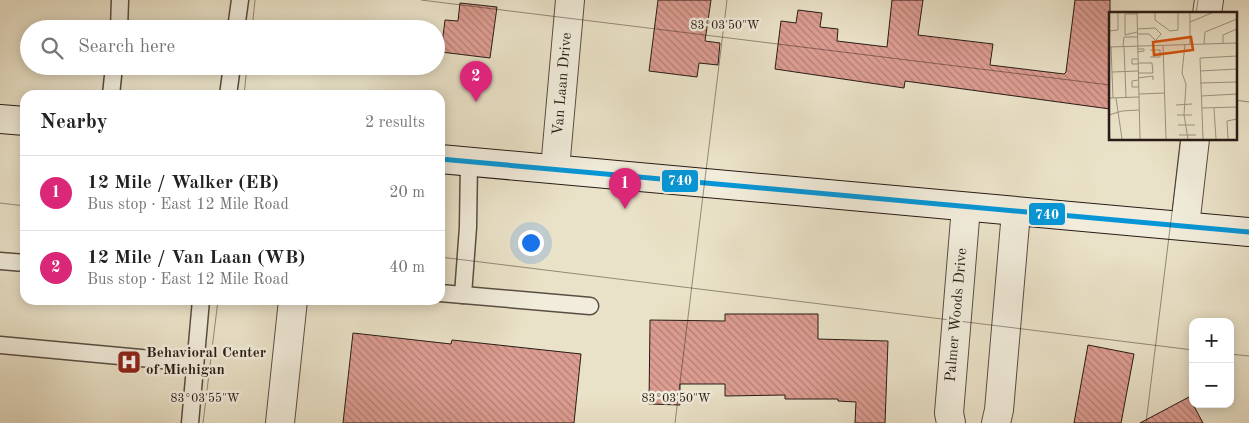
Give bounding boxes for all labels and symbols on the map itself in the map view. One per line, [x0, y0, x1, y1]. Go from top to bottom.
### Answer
inset map [1109, 12, 1236, 140]
text: 83°03'50"W [690, 19, 760, 32]
street label: Van Laan Drive [551, 32, 575, 136]
pin: 2 [460, 61, 492, 102]
pin: 1 [609, 168, 641, 209]
line badge: 740 [661, 169, 699, 193]
text: 740 [668, 174, 692, 188]
line badge: 740 [1028, 202, 1066, 226]
text: 740 [1035, 208, 1059, 222]
your location [518, 230, 544, 256]
street label: Palmer Woods Drive [944, 247, 970, 382]
place label: Behavioral Center of Michigan [146, 346, 267, 378]
hospital icon: Behavioral Center of Michigan [116, 349, 142, 375]
text: 83°03'55"W [170, 392, 240, 405]
text: 83°03'50"W [641, 392, 711, 405]

